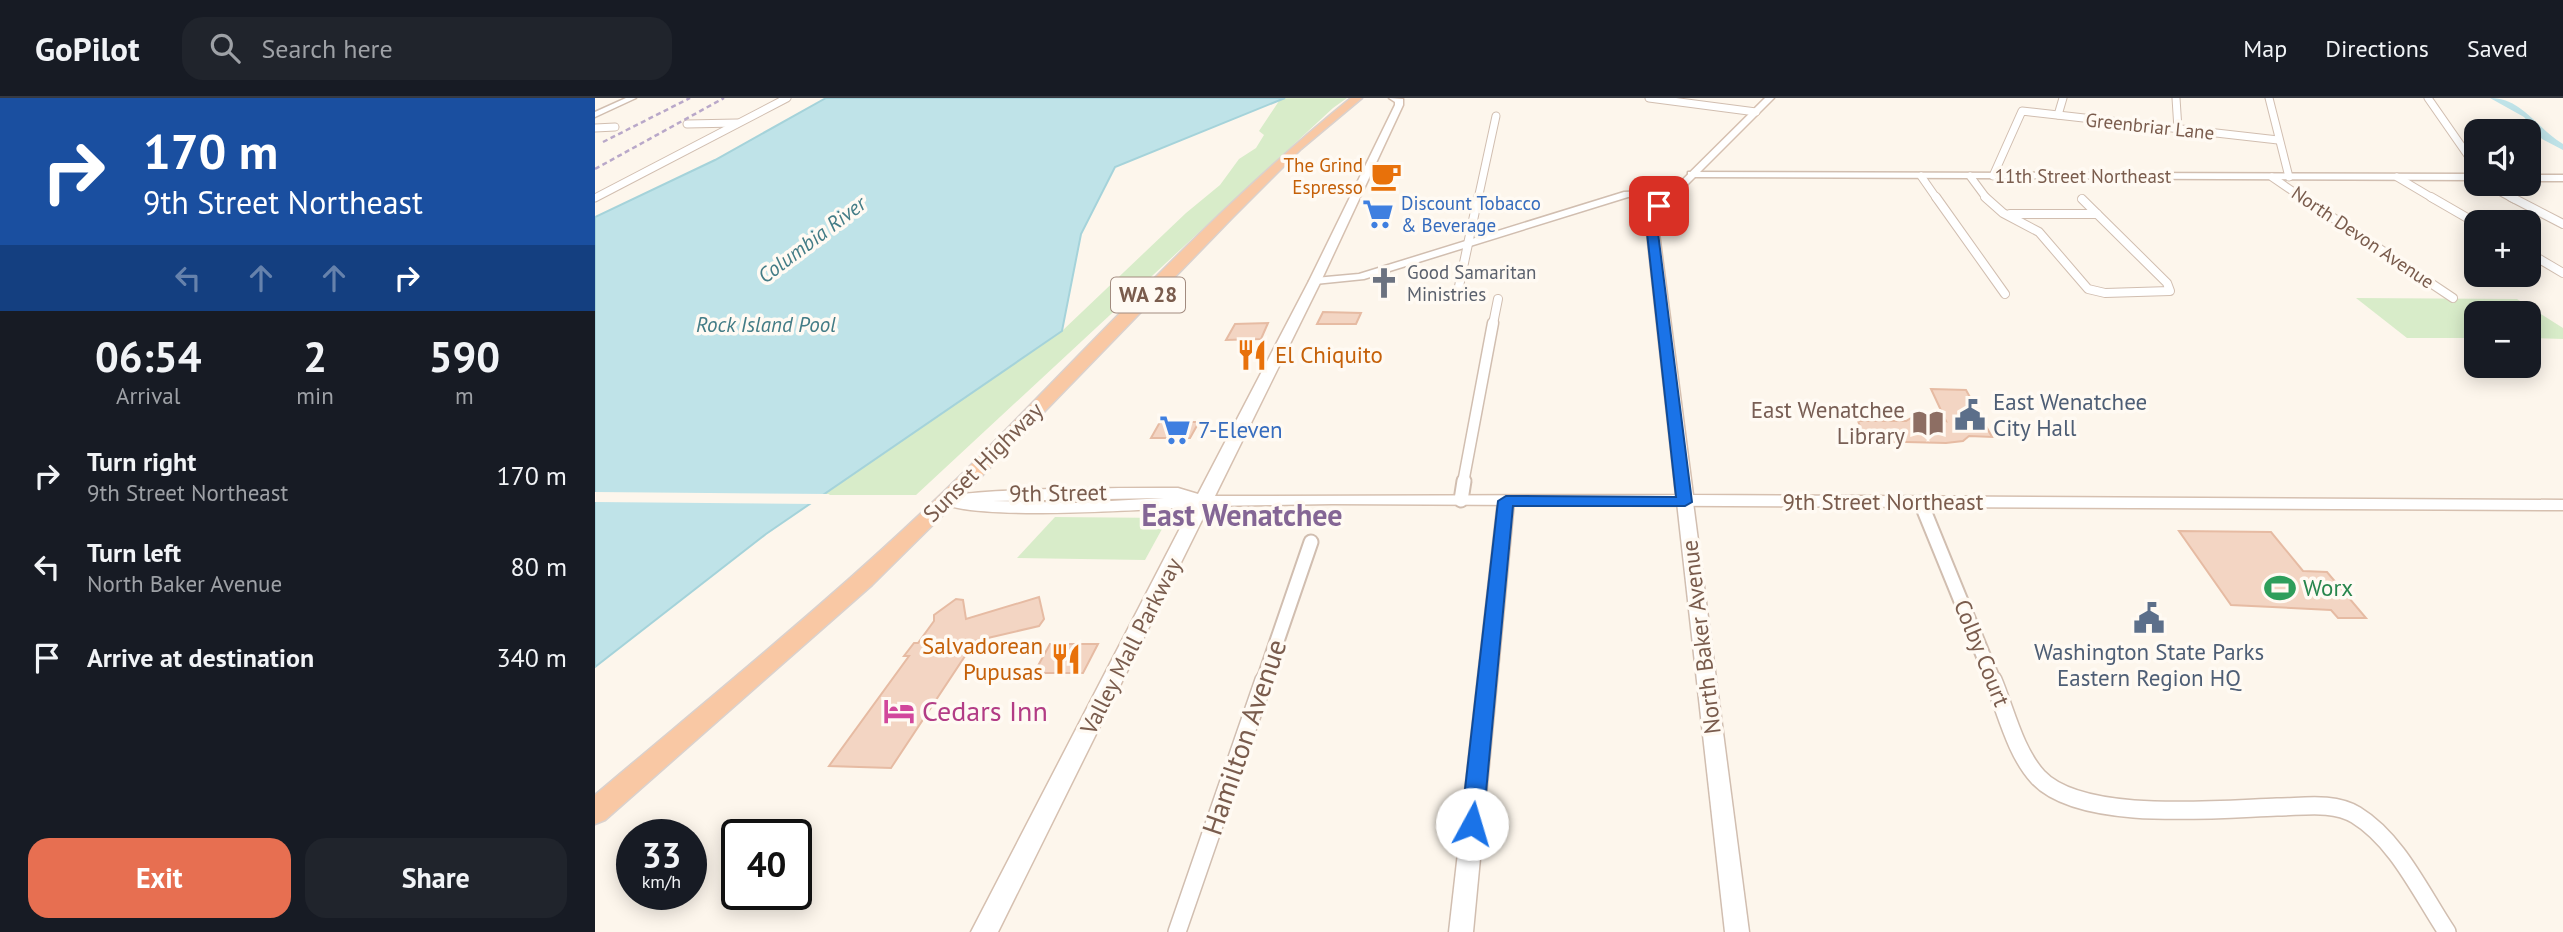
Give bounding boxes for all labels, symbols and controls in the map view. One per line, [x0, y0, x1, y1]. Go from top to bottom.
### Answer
search box [182, 17, 672, 80]
text: GoPilot [35, 27, 140, 70]
icon: search [206, 29, 244, 67]
text: Search here [262, 32, 393, 65]
text: Map [2243, 33, 2287, 64]
text: Directions [2325, 33, 2429, 64]
text: Saved [2467, 33, 2528, 64]
street label: Greenbriar Lane [2084, 107, 2216, 145]
text: 170 m [143, 119, 278, 183]
map controls [2464, 119, 2541, 378]
button: sound [2464, 119, 2541, 196]
icon: right [28, 126, 119, 217]
place label: The Grind Espresso [1284, 153, 1363, 199]
cafe icon: The Grind Espresso [1369, 159, 1403, 193]
street label: 11th Street Northeast [1995, 164, 2172, 188]
pin [1629, 176, 1689, 236]
street label: North Devon Avenue [2287, 180, 2439, 294]
text: 9th Street Northeast [143, 181, 423, 223]
icon: arrive [1640, 187, 1678, 225]
water label: Columbia River [752, 189, 873, 289]
place label: Discount Tobacco & Beverage [1401, 191, 1541, 237]
supermarket icon: Discount Tobacco & Beverage [1361, 197, 1395, 231]
button: + [2464, 210, 2541, 287]
icon: left [169, 259, 207, 297]
icon: ahead [242, 259, 280, 297]
icon: ahead [315, 259, 353, 297]
icon: right [388, 259, 426, 297]
place label: Good Samaritan Ministries [1407, 260, 1536, 306]
church icon: Good Samaritan Ministries [1367, 266, 1401, 300]
road number: WA 28 [1111, 278, 1185, 312]
button: − [2464, 301, 2541, 378]
water label: Rock Island Pool [696, 311, 836, 338]
text: 06:54 [95, 329, 201, 384]
text: 2 [303, 329, 327, 384]
text: 590 [429, 329, 500, 384]
restaurant icon: El Chiquito [1235, 338, 1269, 372]
place label: El Chiquito [1275, 340, 1383, 369]
text: Arrival [116, 381, 180, 410]
text: min [296, 381, 334, 410]
text: m [455, 381, 474, 410]
place label: East Wenatchee City Hall [1993, 387, 2147, 442]
street label: Sunset Highway [916, 395, 1049, 528]
place label: East Wenatchee Library [1751, 395, 1905, 450]
public building icon: East Wenatchee City Hall [1953, 398, 1987, 432]
library icon: East Wenatchee Library [1911, 406, 1945, 440]
supermarket icon: 7-Eleven [1158, 413, 1192, 447]
place label: 7-Eleven [1198, 415, 1283, 444]
text: Turn right [87, 445, 196, 478]
icon: right [28, 457, 66, 495]
text: 170 m [496, 459, 567, 492]
street label: 9th Street [1009, 477, 1107, 508]
text: 9th Street Northeast [87, 478, 288, 507]
street label: 9th Street Northeast [1782, 487, 1984, 516]
district label: East Wenatchee [1141, 495, 1343, 534]
text: Turn left [87, 536, 181, 569]
street label: North Baker Avenue [1674, 538, 1727, 736]
icon: left [28, 548, 66, 586]
text: 80 m [511, 550, 567, 583]
street label: Valley Mall Parkway [1073, 552, 1188, 740]
text: North Baker Avenue [87, 569, 282, 598]
sports icon: Worx [2263, 571, 2297, 605]
place label: Worx [2303, 573, 2353, 602]
street label: Colby Court [1948, 595, 2017, 711]
public building icon: Washington State Parks Eastern Region HQ [2132, 601, 2166, 635]
place label: Salvadorean Pupusas [922, 631, 1043, 686]
street label: Hamilton Avenue [1193, 634, 1294, 840]
place label: Washington State Parks Eastern Region HQ [2034, 637, 2264, 692]
icon: arrive [28, 639, 66, 677]
text: Arrive at destination [87, 641, 314, 674]
text: 340 m [496, 641, 567, 674]
restaurant icon: Salvadorean Pupusas [1049, 642, 1083, 676]
place label: Cedars Inn [922, 692, 1048, 729]
hotel icon: Cedars Inn [882, 694, 916, 728]
position arrow [1435, 787, 1509, 861]
speed limit sign: 40 [721, 819, 812, 910]
text: 33 [642, 832, 681, 878]
button: Exit [28, 838, 291, 918]
button: Share [305, 838, 567, 918]
text: km/h [642, 870, 681, 893]

